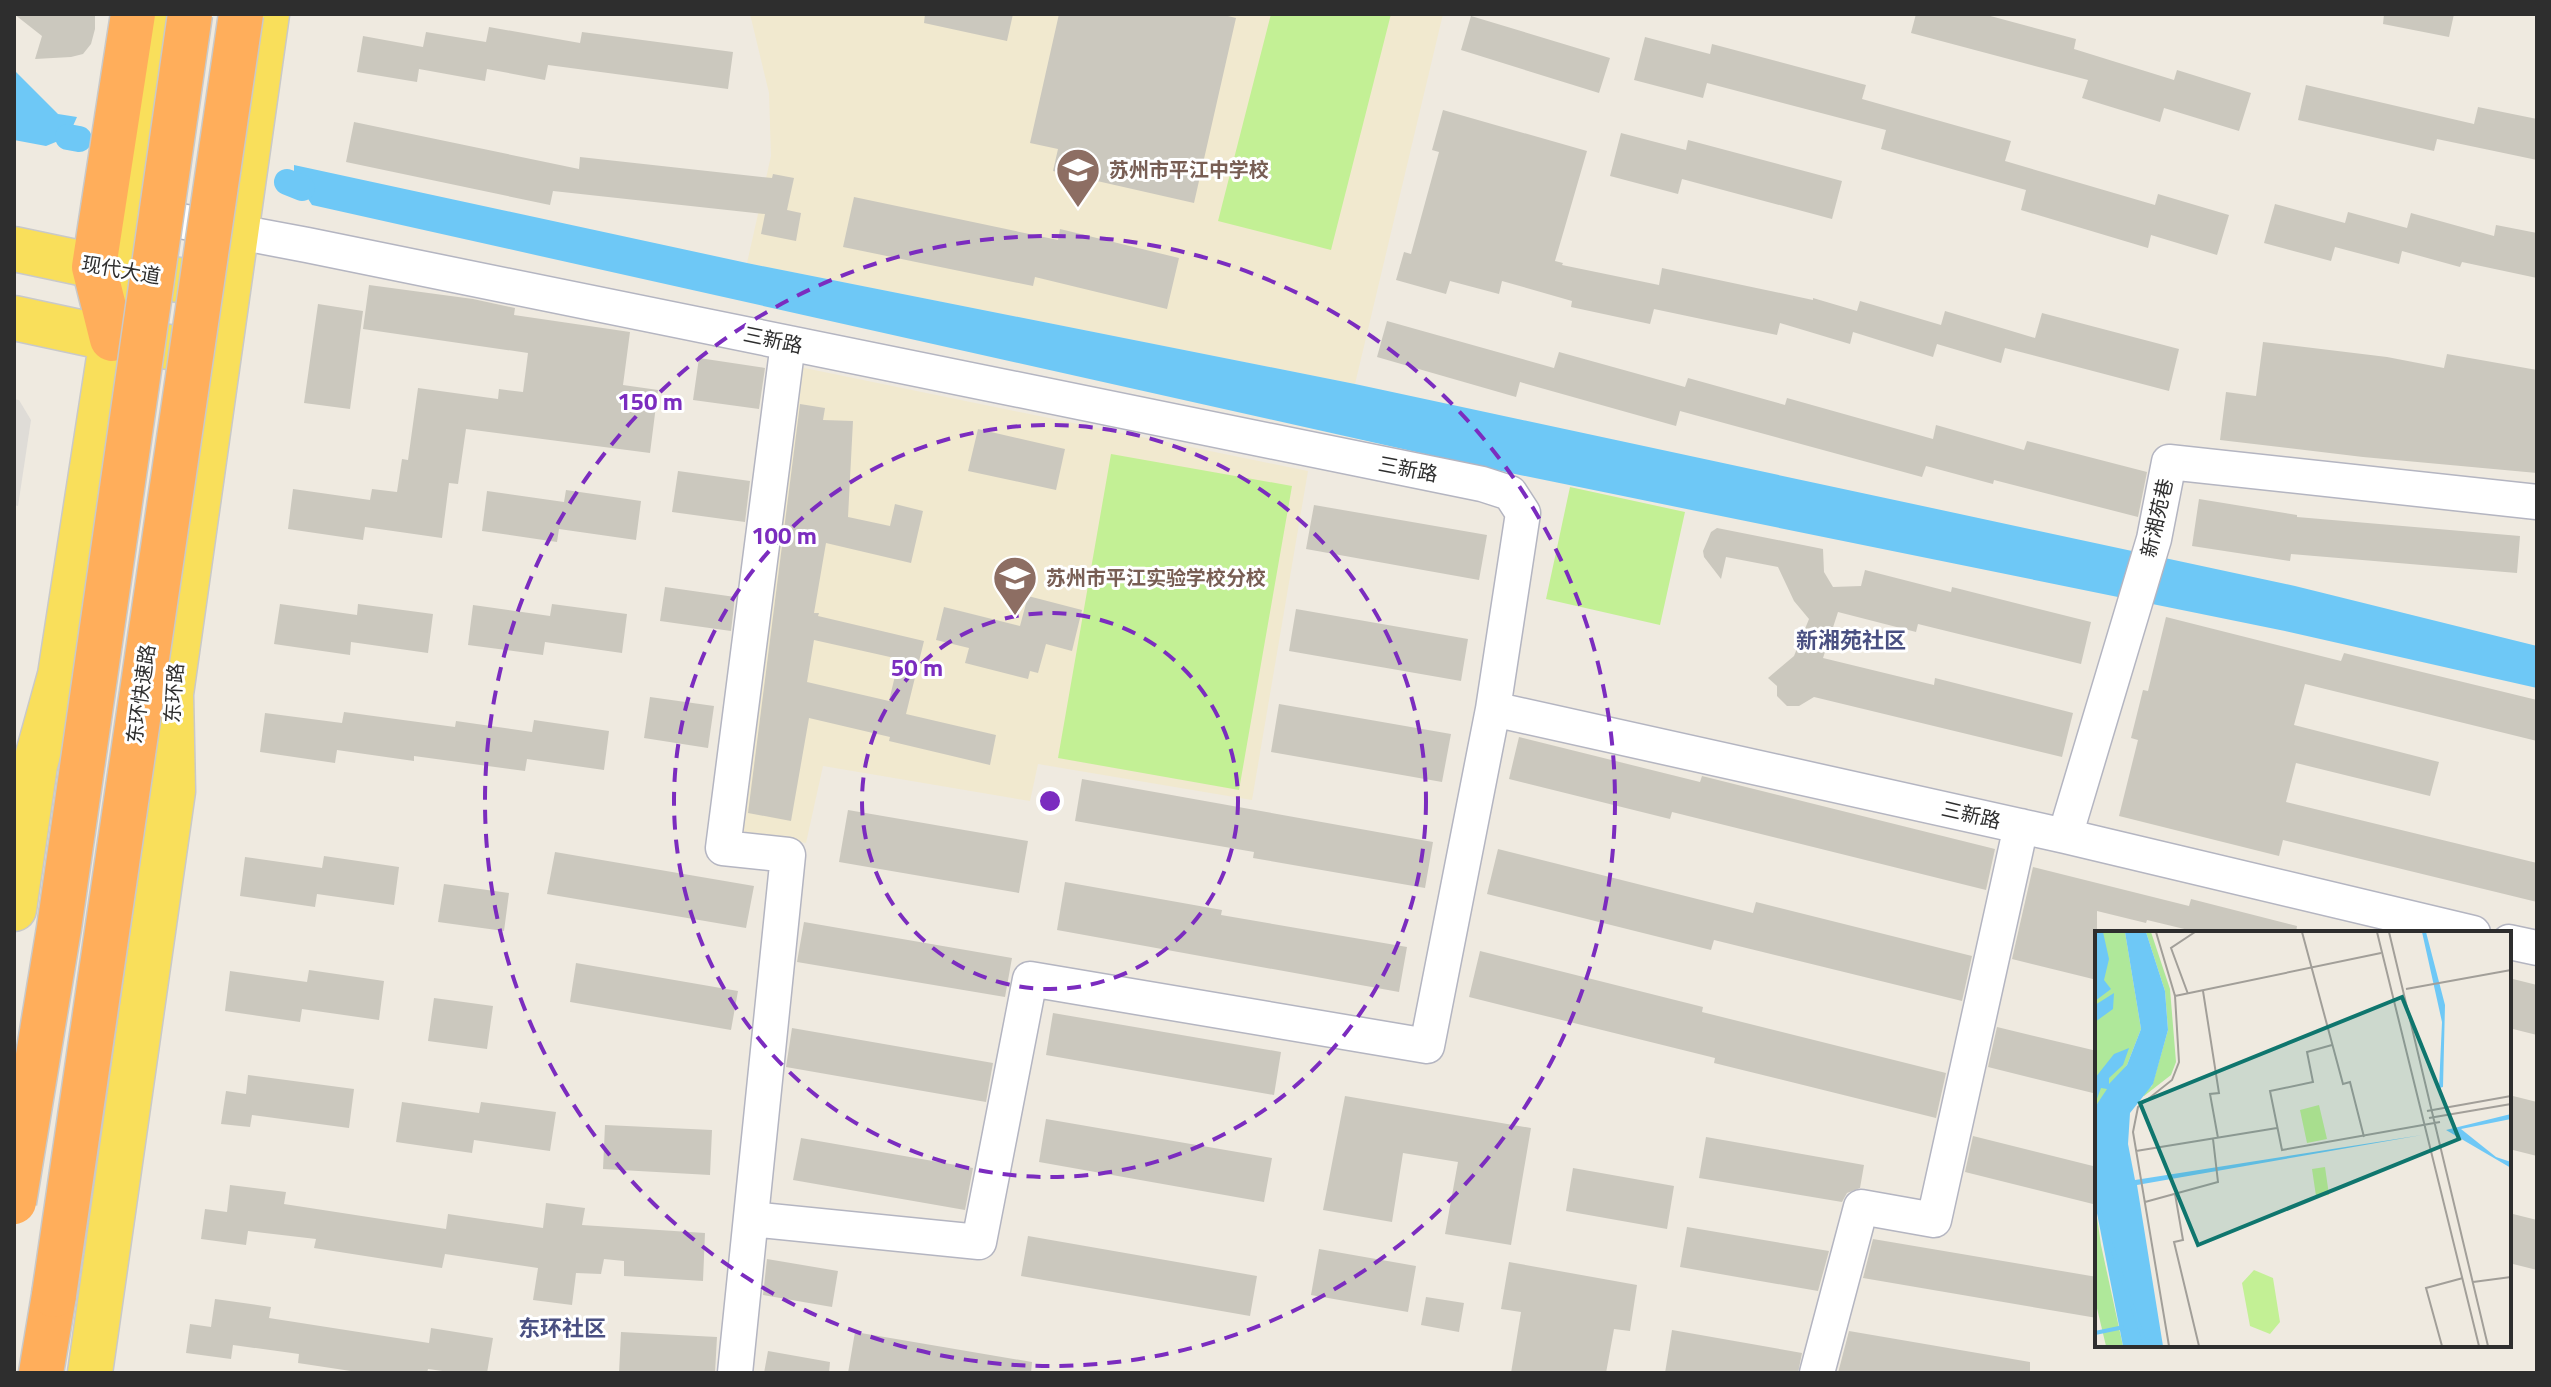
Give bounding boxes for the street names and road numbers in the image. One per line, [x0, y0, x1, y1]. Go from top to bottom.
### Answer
street label: 现代大道 [79, 247, 163, 292]
street label: 三新路 [741, 318, 806, 361]
street label: 三新路 [1376, 448, 1441, 489]
street label: 新湘苑巷 [2132, 475, 2181, 560]
street label: 东环快速路 [118, 642, 163, 746]
street label: 东环路 [156, 662, 191, 724]
street label: 三新路 [1938, 793, 2004, 836]

